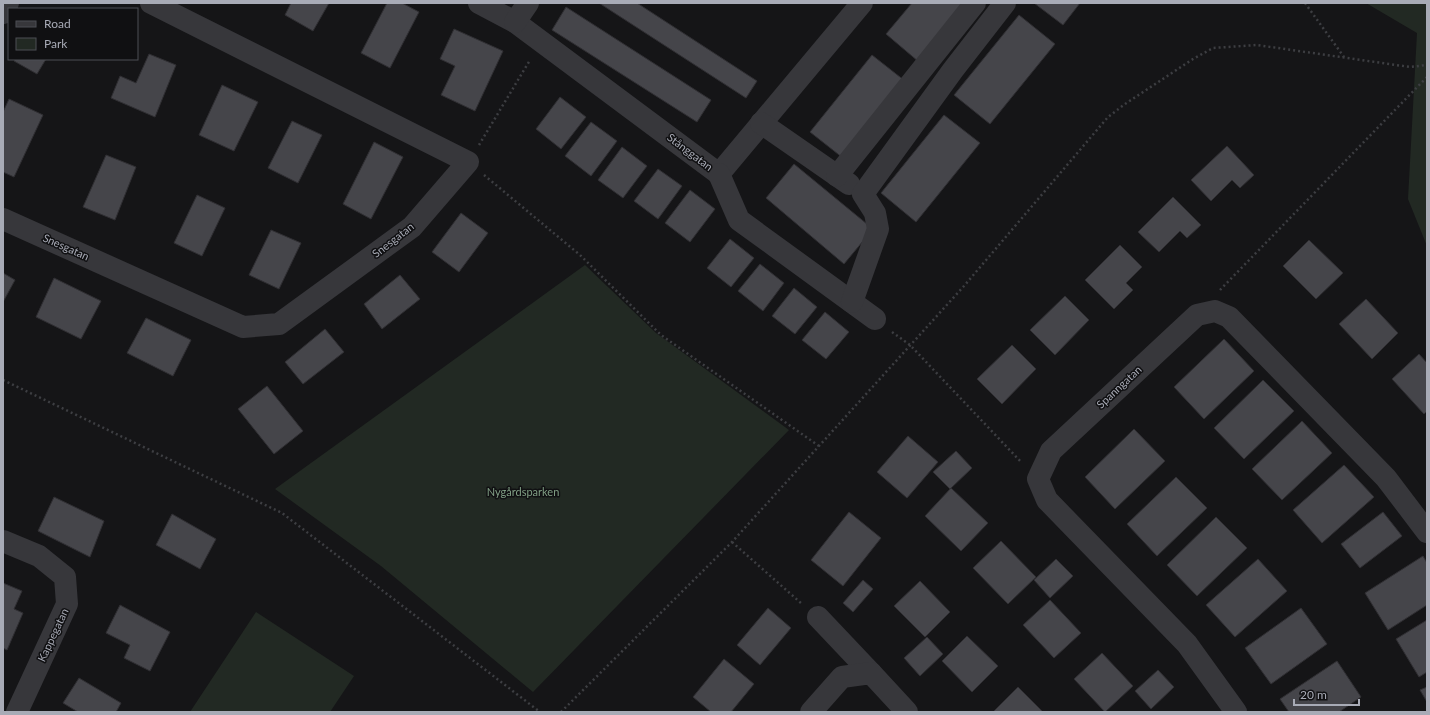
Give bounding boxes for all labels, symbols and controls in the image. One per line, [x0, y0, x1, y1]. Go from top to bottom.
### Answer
legend [8, 8, 138, 60]
text: Road [44, 16, 71, 31]
text: Park [44, 36, 68, 51]
street label: Stånggatan [665, 130, 716, 173]
street label: Snesgatan [369, 219, 416, 260]
street label: Snesgatan [41, 231, 91, 262]
street label: Spanngatan [1094, 363, 1144, 411]
park label: Nygårdsparken [487, 485, 559, 498]
street label: Kappegatan [34, 606, 71, 664]
scale bar [1294, 681, 1359, 707]
text: 20 m [1300, 687, 1327, 702]

